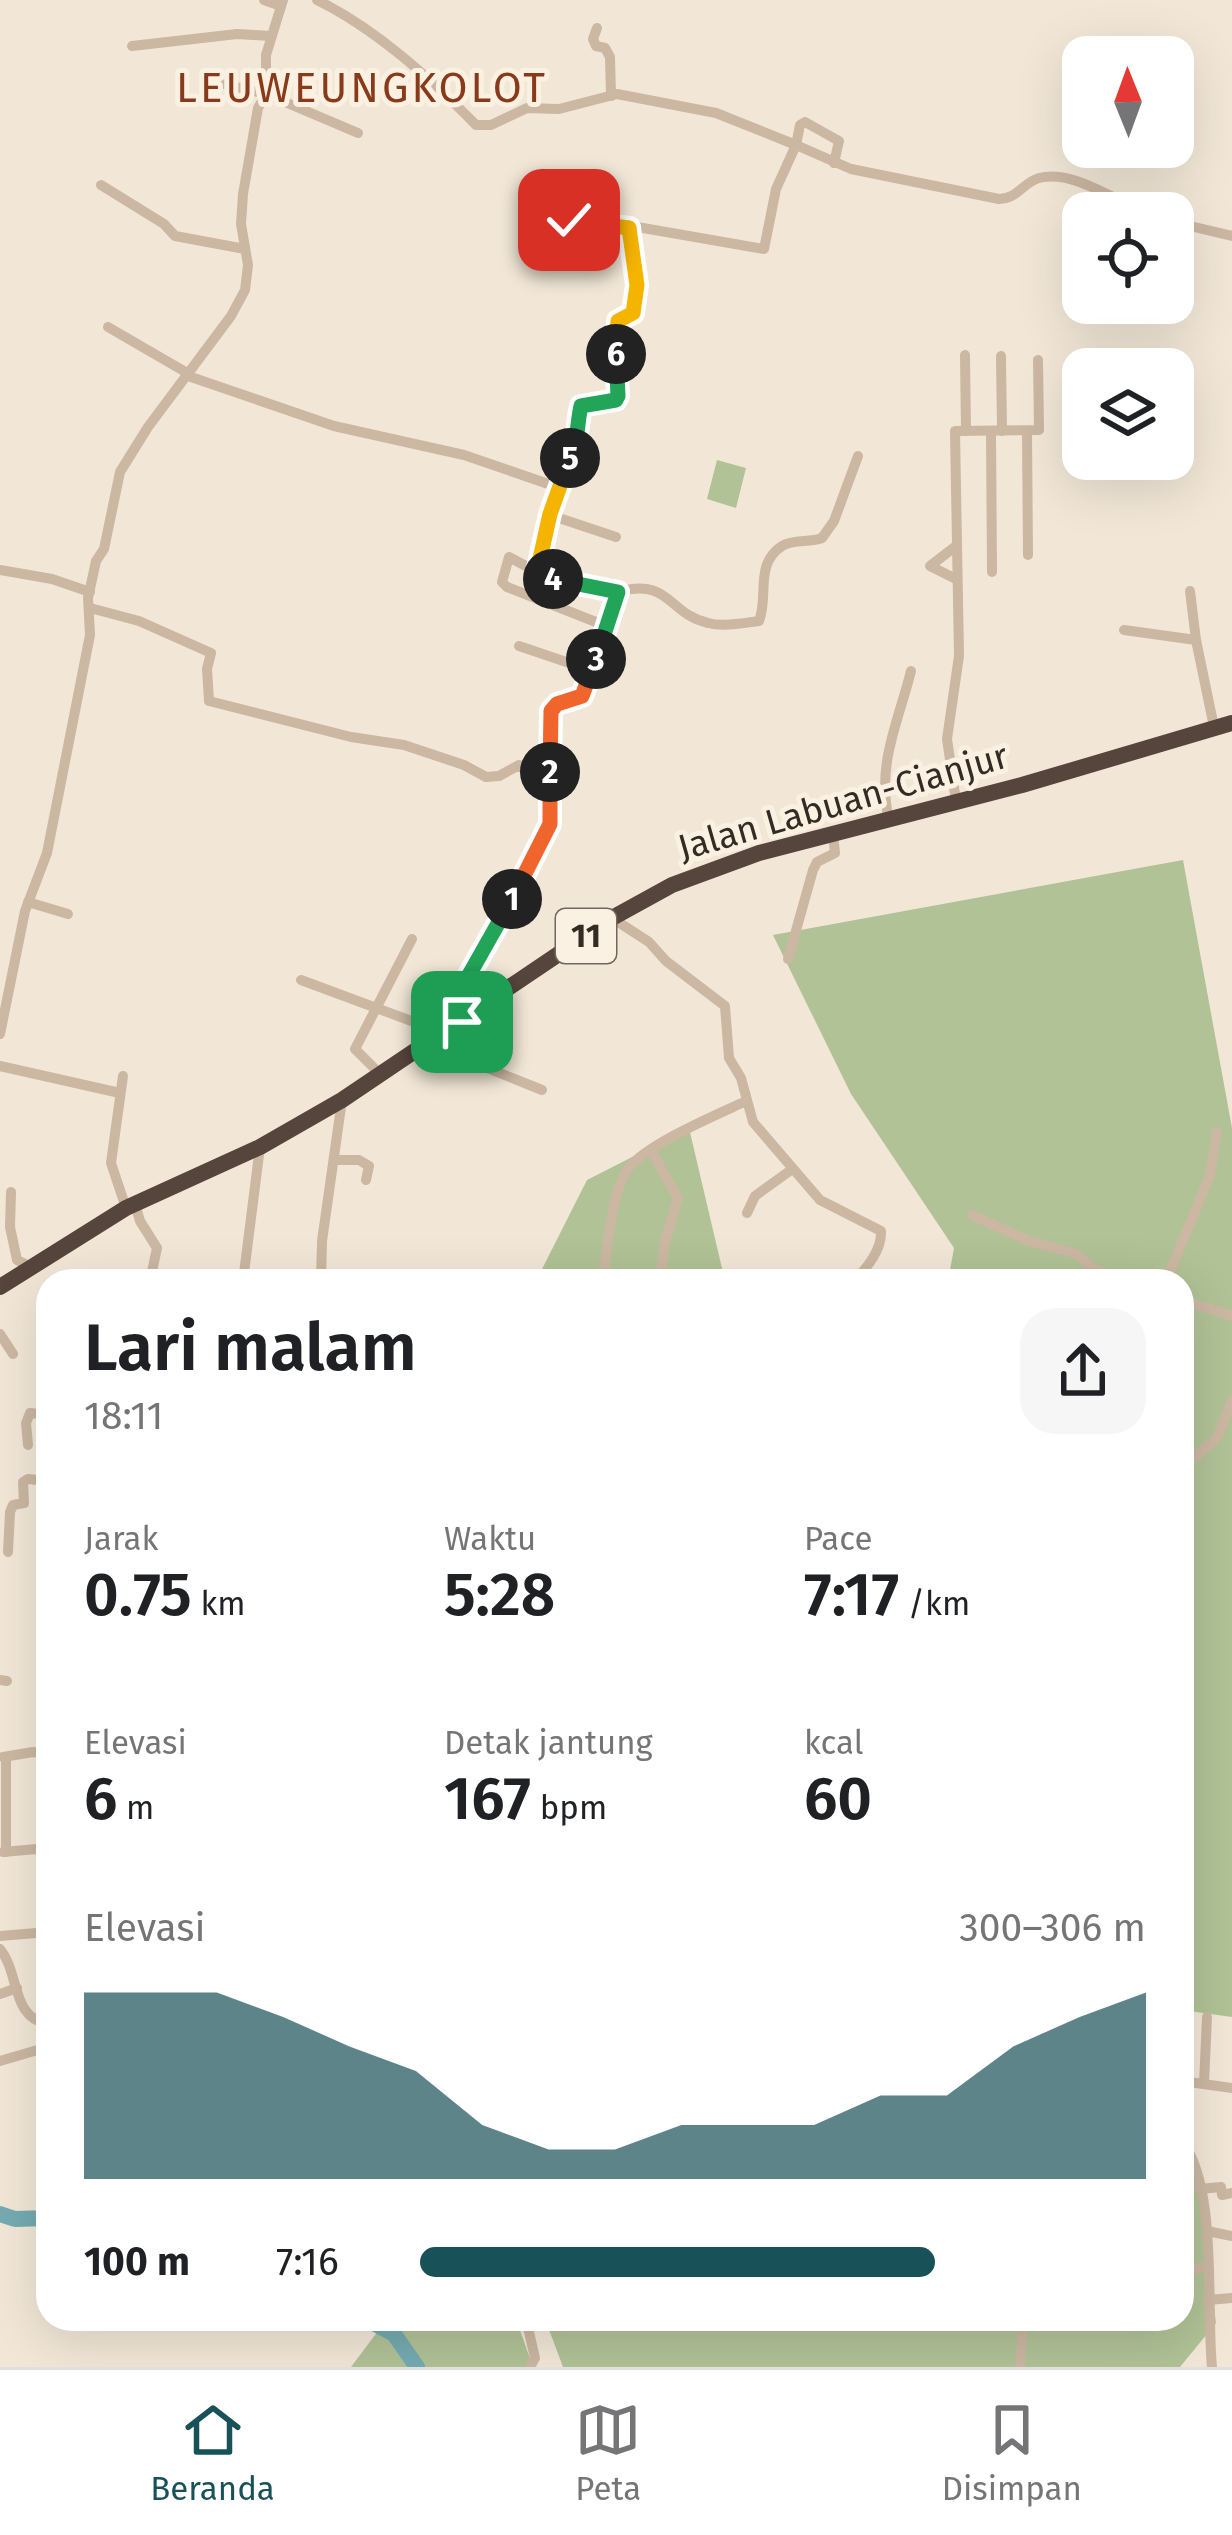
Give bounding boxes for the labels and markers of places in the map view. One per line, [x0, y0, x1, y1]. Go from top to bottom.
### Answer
pin [518, 169, 620, 271]
pin: 6 [586, 324, 646, 384]
pin: 5 [540, 428, 600, 488]
pin: 4 [523, 549, 583, 609]
pin: 3 [566, 629, 626, 689]
pin: 2 [520, 742, 580, 802]
pin: 1 [482, 869, 542, 929]
pin [411, 971, 513, 1073]

